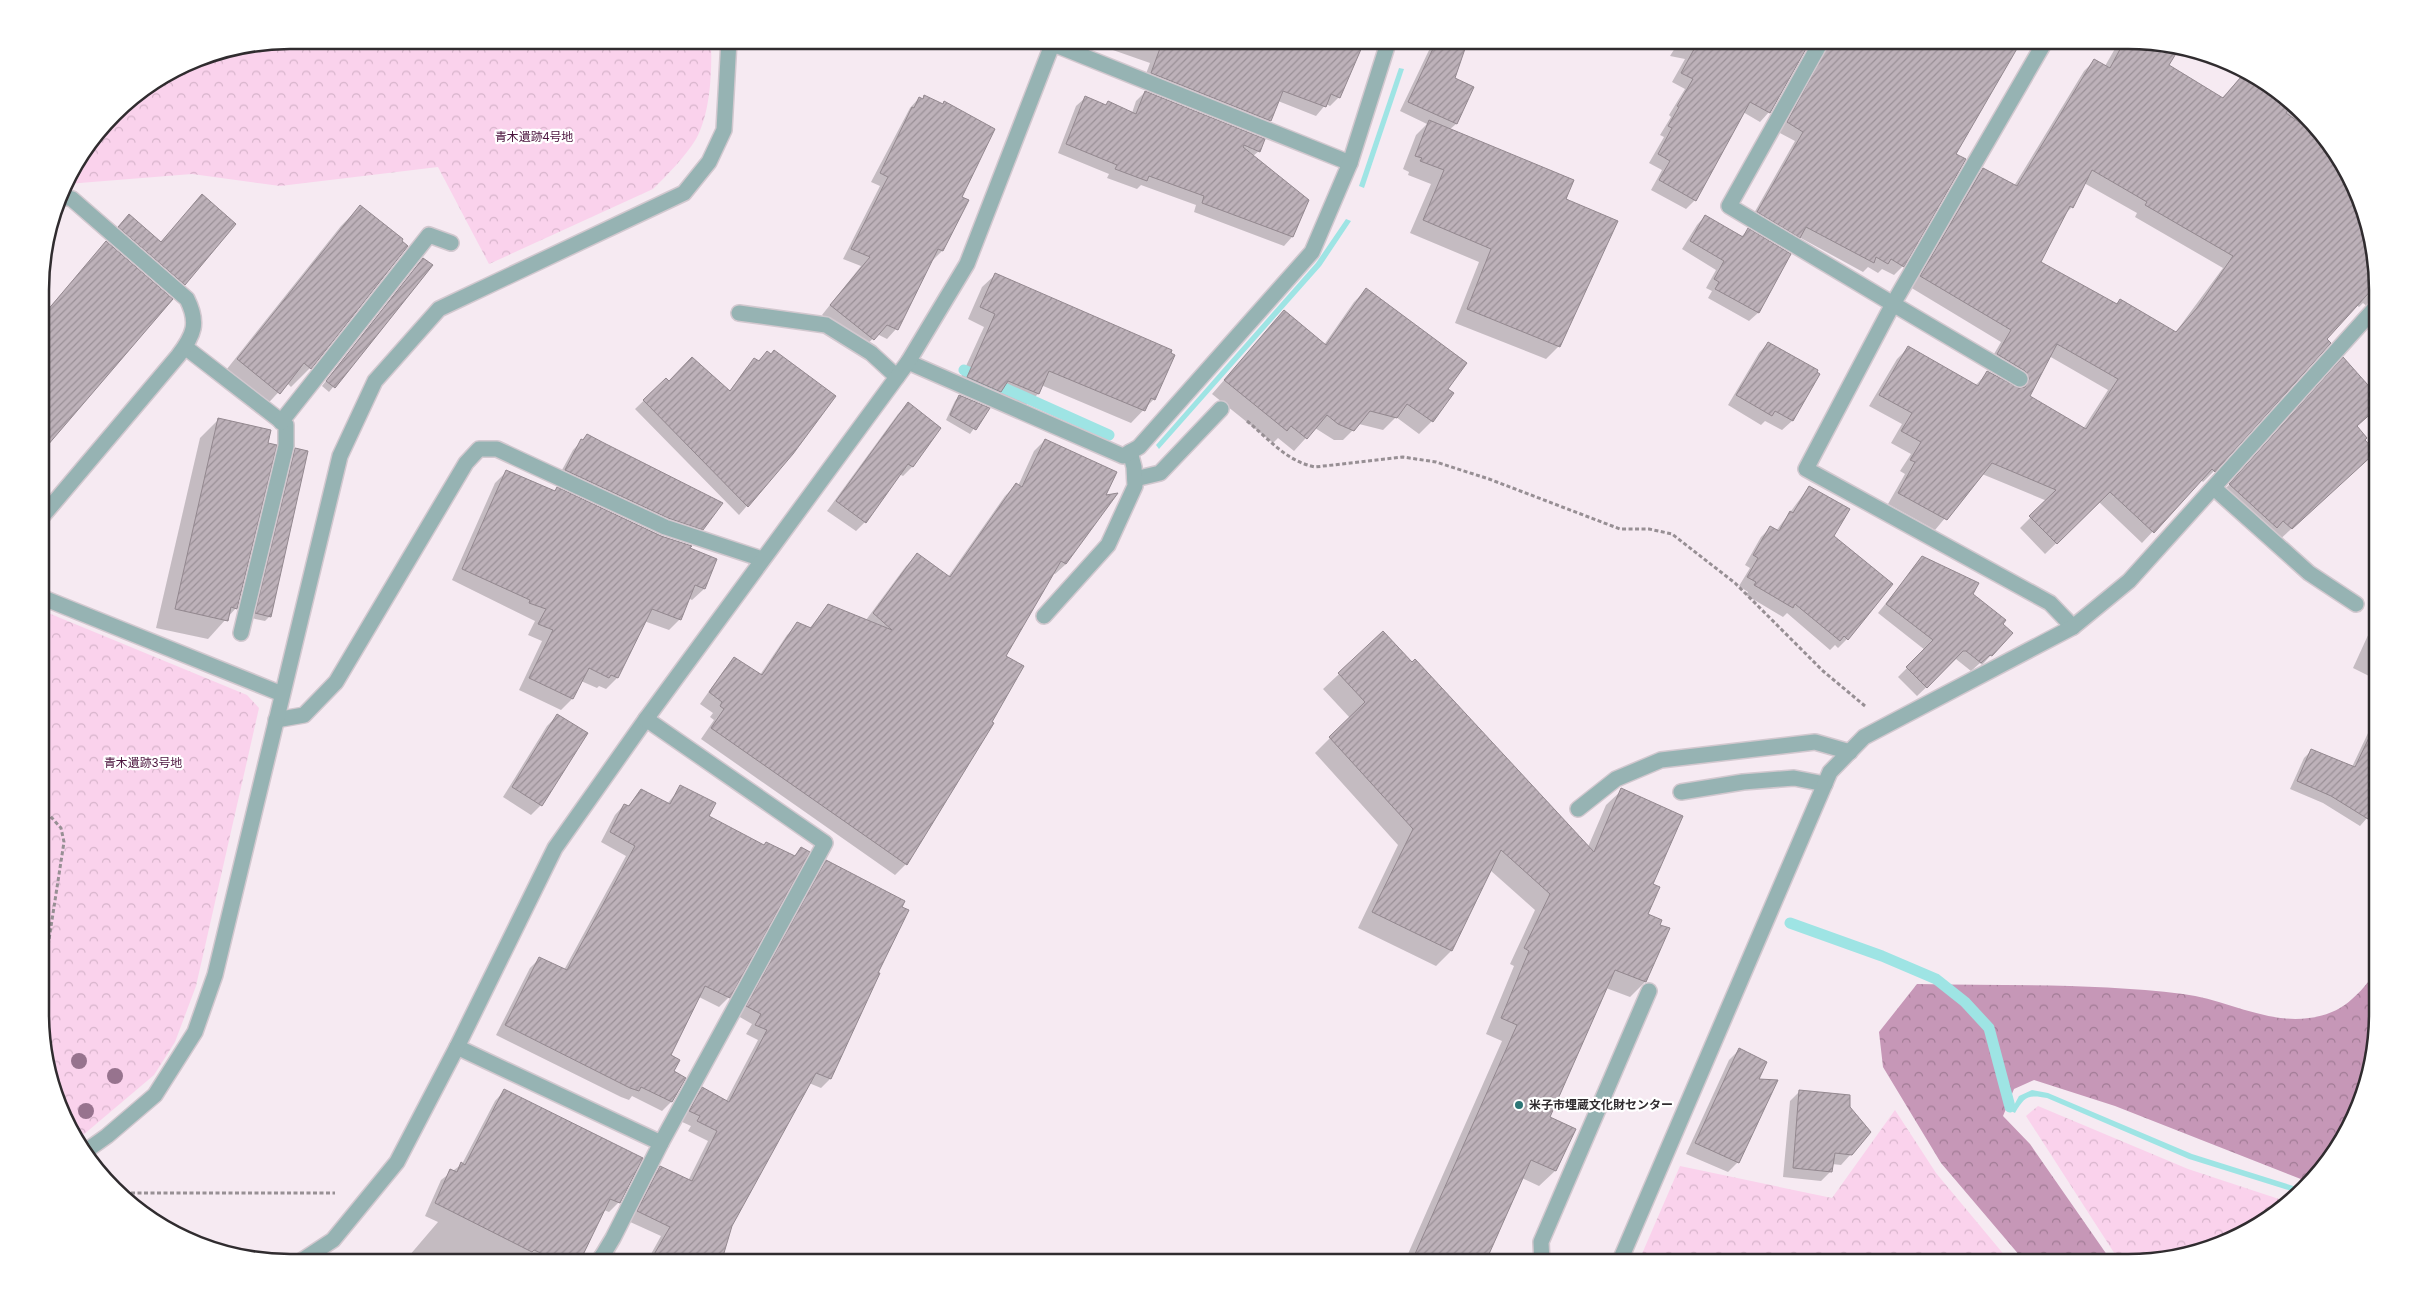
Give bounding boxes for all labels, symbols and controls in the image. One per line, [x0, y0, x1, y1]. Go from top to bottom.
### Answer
park label: 青木遺跡4号地 [495, 130, 573, 144]
park label: 青木遺跡3号地 [104, 756, 182, 770]
place label: 米子市埋蔵文化財センター [1529, 1098, 1673, 1112]
marker: 米子市埋蔵文化財センター [1513, 1099, 1525, 1111]

